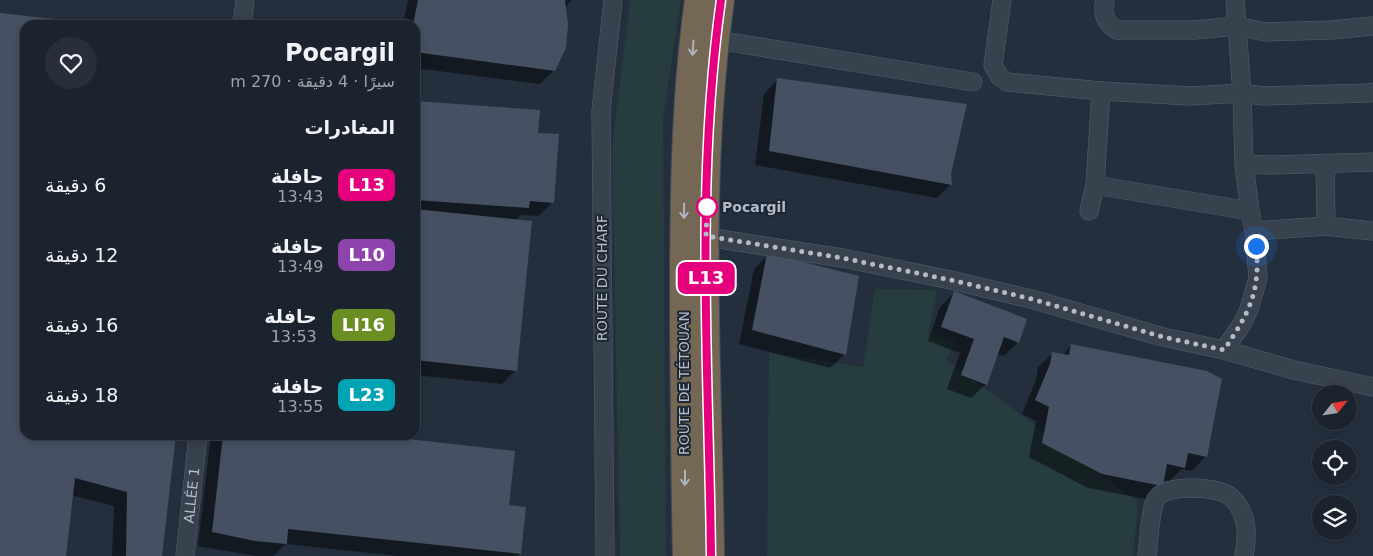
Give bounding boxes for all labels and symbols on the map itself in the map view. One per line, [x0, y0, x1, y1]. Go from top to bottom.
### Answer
one-way arrow [688, 40, 697, 56]
marker: Pocargil [696, 196, 718, 218]
place label: Pocargil [722, 199, 786, 215]
one-way arrow [679, 202, 689, 218]
street label: ROUTE DU CHARF [594, 215, 610, 341]
your location [1244, 234, 1269, 259]
line badge: L13 [677, 262, 735, 294]
street label: ROUTE DE TÉTOUAN [676, 311, 692, 455]
north arrow [1312, 385, 1358, 430]
street label: ALLÉE 1 [181, 467, 202, 524]
one-way arrow [680, 470, 690, 486]

